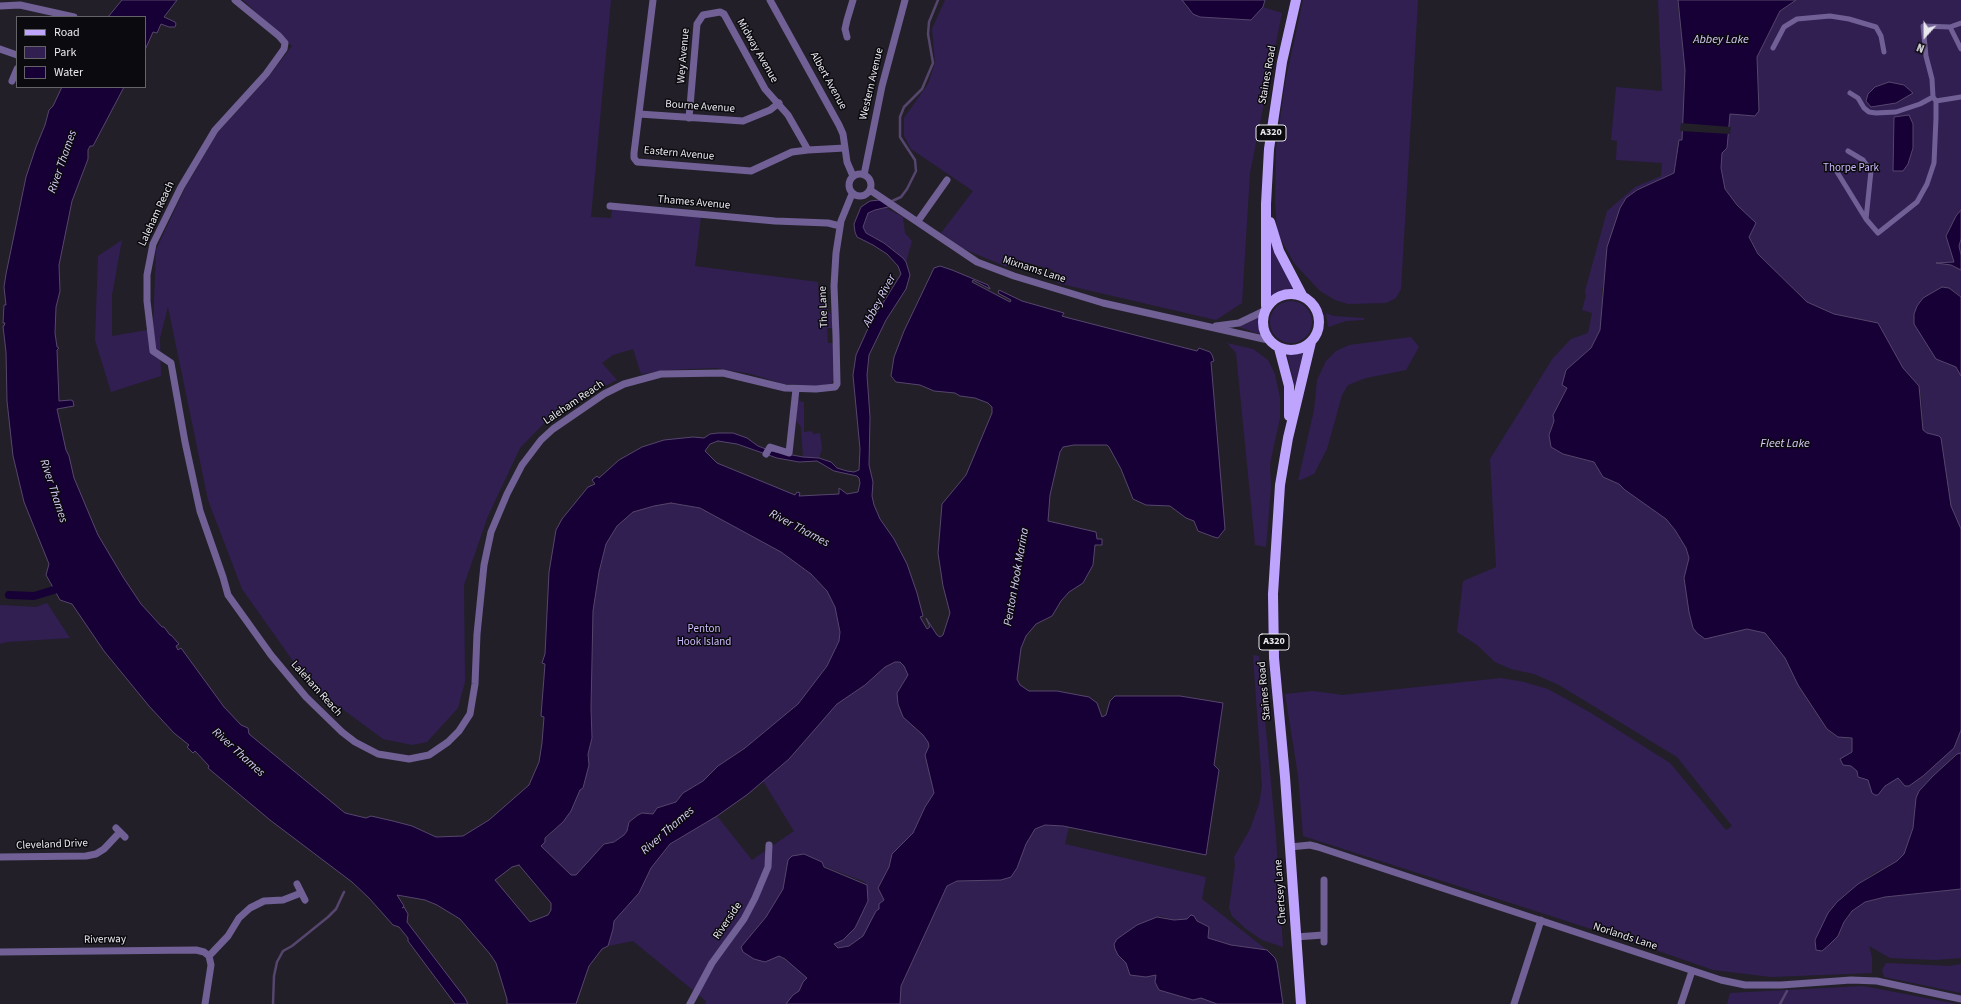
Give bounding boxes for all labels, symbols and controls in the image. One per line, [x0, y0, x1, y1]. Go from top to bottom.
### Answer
legend [16, 16, 146, 88]
north arrow [1905, 16, 1945, 56]
street label: Midway Avenue [733, 17, 781, 85]
text: Road [54, 24, 80, 41]
street label: Wey Avenue [675, 28, 693, 84]
water label: Abbey Lake [1693, 33, 1749, 47]
text: N [1914, 39, 1927, 56]
text: Park [54, 44, 76, 61]
street label: Staines Road [1256, 45, 1280, 105]
street label: Western Avenue [857, 47, 887, 121]
street label: Albert Avenue [807, 50, 849, 112]
text: Water [54, 64, 83, 81]
street label: Bourne Avenue [665, 98, 735, 116]
road number: A320 [1256, 125, 1286, 141]
water label: River Thames [45, 128, 81, 196]
street label: Eastern Avenue [643, 144, 715, 164]
park label: Thorpe Park [1823, 162, 1879, 176]
street label: Laleham Reach [136, 179, 178, 249]
street label: Thames Avenue [657, 193, 731, 213]
street label: Mixnams Lane [1001, 254, 1067, 286]
water label: Abbey River [860, 272, 900, 330]
street label: The Lane [817, 286, 831, 328]
street label: Laleham Reach [541, 378, 607, 428]
water label: Fleet Lake [1760, 437, 1810, 451]
water label: River Thames [36, 457, 70, 525]
water label: River Thames [766, 507, 832, 551]
water label: Penton Hook Marina [1001, 527, 1033, 627]
park label: Penton Hook Island [677, 623, 731, 649]
road number: A320 [1259, 634, 1289, 650]
street label: Laleham Reach [288, 659, 344, 719]
street label: Staines Road [1256, 661, 1274, 721]
water label: River Thames [209, 726, 267, 780]
water label: River Thames [638, 804, 698, 858]
street label: Cleveland Drive [16, 837, 88, 853]
street label: Chertsey Lane [1272, 859, 1290, 925]
street label: Riverside [711, 900, 745, 942]
street label: Norlands Lane [1591, 920, 1659, 954]
street label: Riverway [84, 933, 126, 947]

